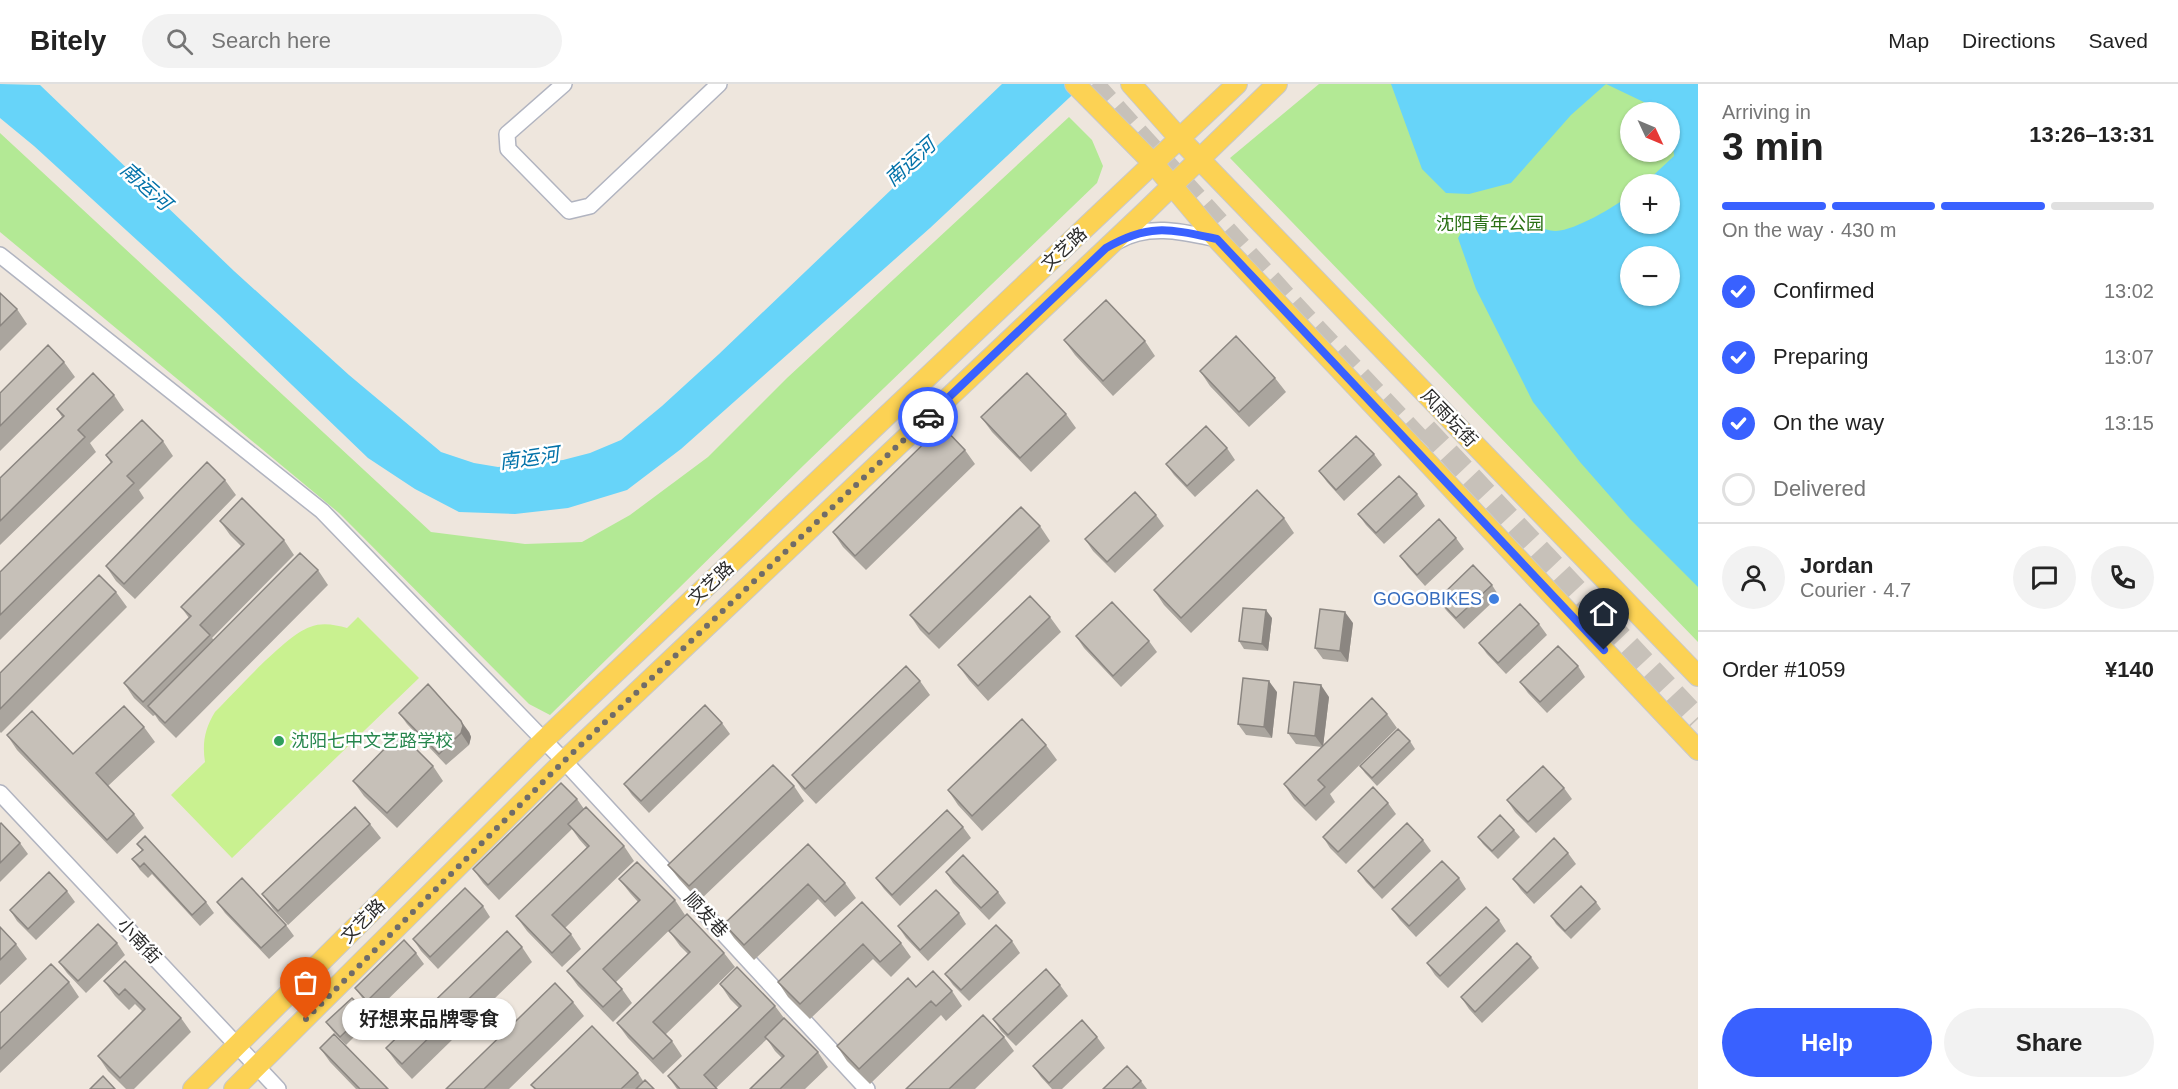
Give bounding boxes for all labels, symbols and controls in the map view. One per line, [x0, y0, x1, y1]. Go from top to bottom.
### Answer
search box [142, 14, 562, 68]
text: Bitely [30, 25, 106, 56]
icon: search [163, 25, 196, 58]
text: Search here [211, 28, 331, 53]
text: Map [1888, 29, 1929, 52]
text: Directions [1962, 29, 2055, 52]
text: Saved [2088, 29, 2148, 52]
text: Arriving in [1722, 101, 1811, 123]
north arrow [1620, 102, 1680, 162]
map controls [1620, 102, 1680, 306]
text: 13:26–13:31 [2029, 122, 2154, 147]
text: 3 min [1722, 125, 1824, 168]
water label: 南运河 [880, 131, 943, 190]
water label: 南运河 [116, 158, 179, 217]
button: + [1620, 174, 1680, 234]
park label: 沈阳青年公园 [1436, 214, 1544, 234]
text: On the way · 430 m [1722, 219, 1897, 241]
street label: 文艺路 [1037, 223, 1091, 275]
button: − [1620, 246, 1680, 306]
icon: check [1722, 275, 1755, 308]
text: Confirmed [1773, 278, 1874, 303]
text: 13:02 [2104, 280, 2154, 302]
icon: check [1722, 341, 1755, 374]
text: Preparing [1773, 344, 1868, 369]
text: 13:07 [2104, 346, 2154, 368]
street label: 风雨坛街 [1417, 385, 1481, 451]
courier [898, 387, 958, 447]
icon: car [912, 401, 945, 434]
icon: check [1722, 407, 1755, 440]
text: On the way [1773, 410, 1884, 435]
text: 13:15 [2104, 412, 2154, 434]
water label: 南运河 [498, 442, 564, 473]
text: Delivered [1773, 476, 1866, 501]
button: person [1722, 546, 1785, 609]
button: chat [2013, 546, 2076, 609]
button: phone [2091, 546, 2154, 609]
text: Jordan [1800, 553, 1873, 578]
street label: 文艺路 [684, 557, 738, 609]
text: Courier · 4.7 [1800, 579, 1911, 601]
pin [1578, 588, 1629, 650]
place label: GOGOBIKES [1373, 589, 1482, 609]
marker: GOGOBIKES [1487, 592, 1501, 606]
icon: home [1587, 597, 1620, 630]
text: Order #1059 [1722, 657, 1846, 682]
text: ¥140 [2105, 657, 2154, 682]
place label: 沈阳七中文艺路学校 [291, 731, 453, 751]
marker: 沈阳七中文艺路学校 [272, 734, 286, 748]
street label: 顺发巷 [680, 888, 732, 942]
street label: 文艺路 [337, 895, 389, 947]
street label: 小南街 [113, 914, 165, 968]
pin [280, 957, 331, 1019]
icon: bag [289, 966, 322, 999]
callout: 好想来品牌零食 [342, 998, 516, 1040]
text: 好想来品牌零食 [359, 1008, 499, 1030]
button: Help [1722, 1008, 1932, 1077]
button: Share [1944, 1008, 2154, 1077]

